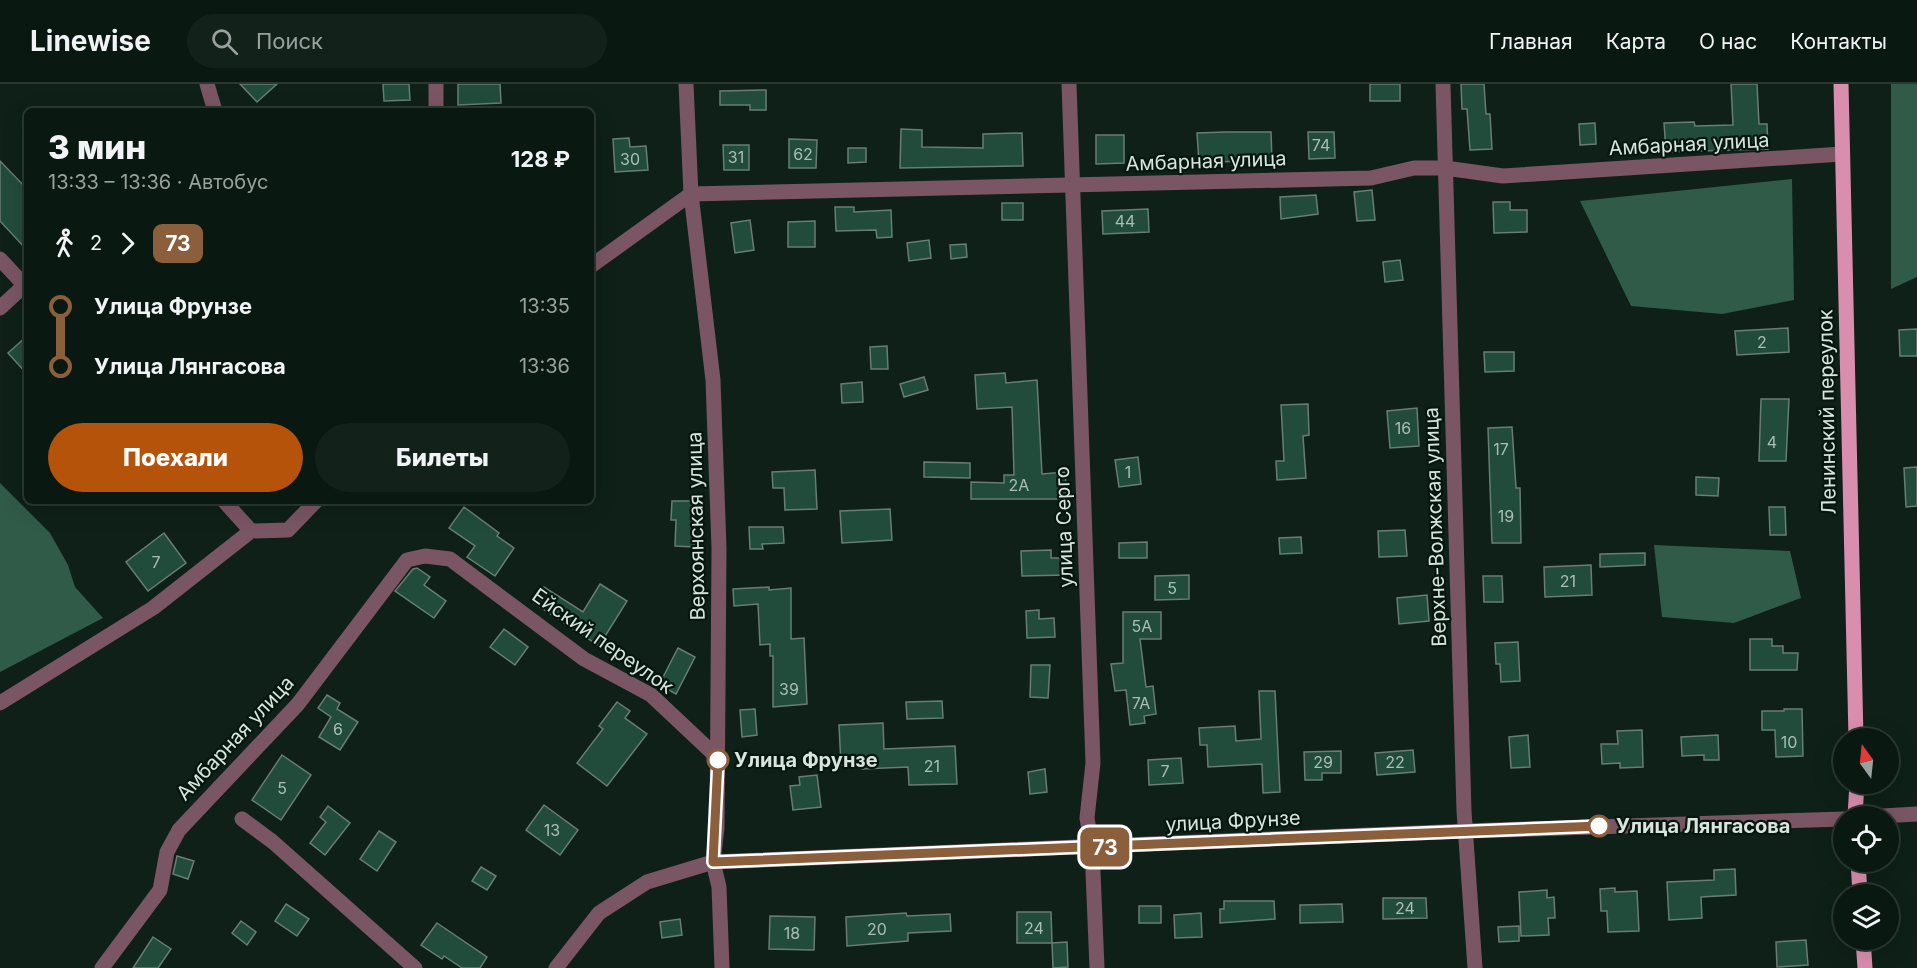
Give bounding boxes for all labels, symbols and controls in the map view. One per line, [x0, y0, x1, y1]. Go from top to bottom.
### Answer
search box [187, 14, 607, 68]
text: Linewise [30, 24, 151, 58]
icon: search [208, 25, 241, 58]
text: Поиск [256, 28, 323, 54]
text: Главная [1489, 29, 1573, 54]
text: Карта [1606, 29, 1666, 54]
text: О нас [1699, 29, 1757, 54]
text: Контакты [1790, 29, 1887, 54]
text: 3 мин [48, 127, 146, 167]
street label: Амбарная улица [1608, 128, 1770, 160]
house number: 74 [1312, 135, 1330, 155]
house number: 62 [793, 144, 813, 164]
text: 128 ₽ [511, 146, 570, 172]
street label: Амбарная улица [1125, 146, 1287, 176]
house number: 31 [728, 147, 744, 167]
house number: 30 [620, 149, 640, 169]
text: 13:33 – 13:36 · Автобус [48, 170, 268, 194]
house number: 44 [1115, 211, 1135, 231]
icon: walk [48, 227, 81, 260]
icon: forward [111, 227, 144, 260]
text: 2 [90, 231, 102, 255]
text: 73 [165, 231, 191, 256]
text: Улица Фрунзе [94, 293, 252, 319]
text: 13:35 [519, 294, 570, 318]
street label: Ленинский переулок [1813, 309, 1841, 515]
house number: 2 [1757, 332, 1767, 352]
text: Улица Лянгасова [94, 353, 286, 379]
text: 13:36 [519, 354, 570, 378]
street label: Верхне-Волжская улица [1419, 407, 1451, 647]
house number: 16 [1395, 418, 1411, 438]
button: Поехали [48, 423, 303, 492]
button: Билеты [315, 423, 570, 492]
street label: Верхоянская улица [682, 431, 710, 621]
house number: 4 [1767, 432, 1777, 452]
house number: 17 [1493, 439, 1509, 459]
house number: 1 [1125, 462, 1131, 482]
street label: улица Серго [1050, 466, 1078, 588]
house number: 2А [1009, 475, 1029, 495]
house number: 19 [1498, 506, 1514, 526]
house number: 7 [151, 552, 161, 572]
house number: 21 [1560, 571, 1576, 591]
house number: 5 [1167, 578, 1177, 598]
street label: Ейский переулок [528, 583, 678, 699]
house number: 5А [1132, 616, 1152, 636]
street label: Амбарная улица [171, 671, 299, 805]
house number: 39 [779, 679, 799, 699]
house number: 7А [1132, 693, 1150, 713]
house number: 6 [333, 719, 343, 739]
north arrow [1833, 728, 1899, 794]
map controls [1833, 728, 1899, 950]
house number: 10 [1781, 732, 1797, 752]
place label: Улица Фрунзе [734, 748, 878, 772]
marker: Улица Фрунзе [707, 749, 729, 771]
house number: 29 [1313, 752, 1333, 772]
house number: 22 [1385, 752, 1405, 772]
house number: 21 [924, 756, 940, 776]
house number: 7 [1160, 761, 1170, 781]
house number: 5 [277, 778, 287, 798]
street label: улица Фрунзе [1165, 805, 1301, 837]
button: locate [1833, 806, 1899, 872]
place label: Улица Лянгасова [1616, 814, 1790, 838]
marker: Улица Лянгасова [1588, 815, 1610, 837]
house number: 13 [544, 820, 560, 840]
line badge: 73 [1078, 828, 1132, 867]
text: 73 [1092, 835, 1118, 860]
button: layers [1833, 884, 1899, 950]
house number: 24 [1395, 898, 1415, 918]
house number: 24 [1024, 918, 1044, 938]
house number: 20 [867, 919, 887, 939]
house number: 18 [784, 923, 800, 943]

